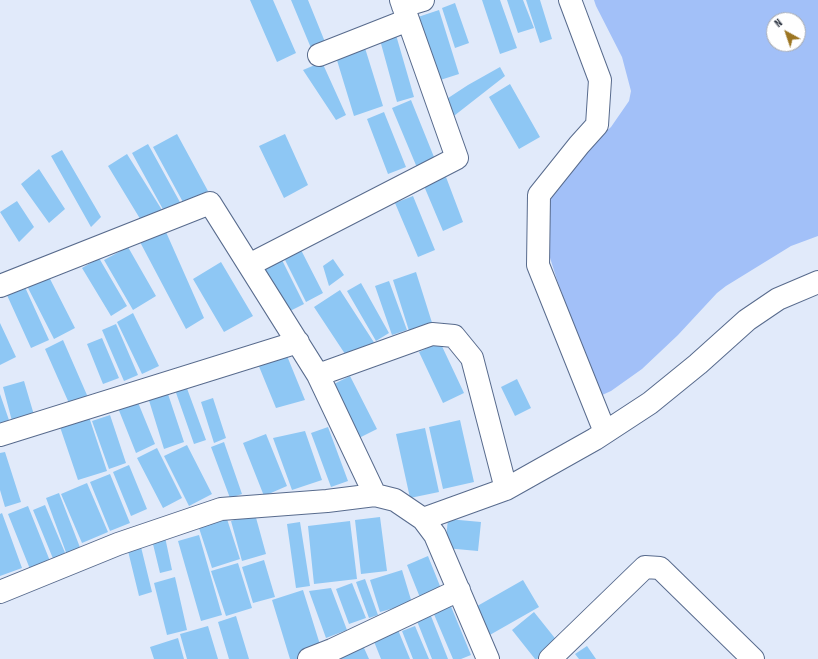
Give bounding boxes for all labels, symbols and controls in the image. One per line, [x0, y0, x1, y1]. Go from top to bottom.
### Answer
north arrow [766, 12, 806, 52]
text: N [772, 16, 785, 30]

